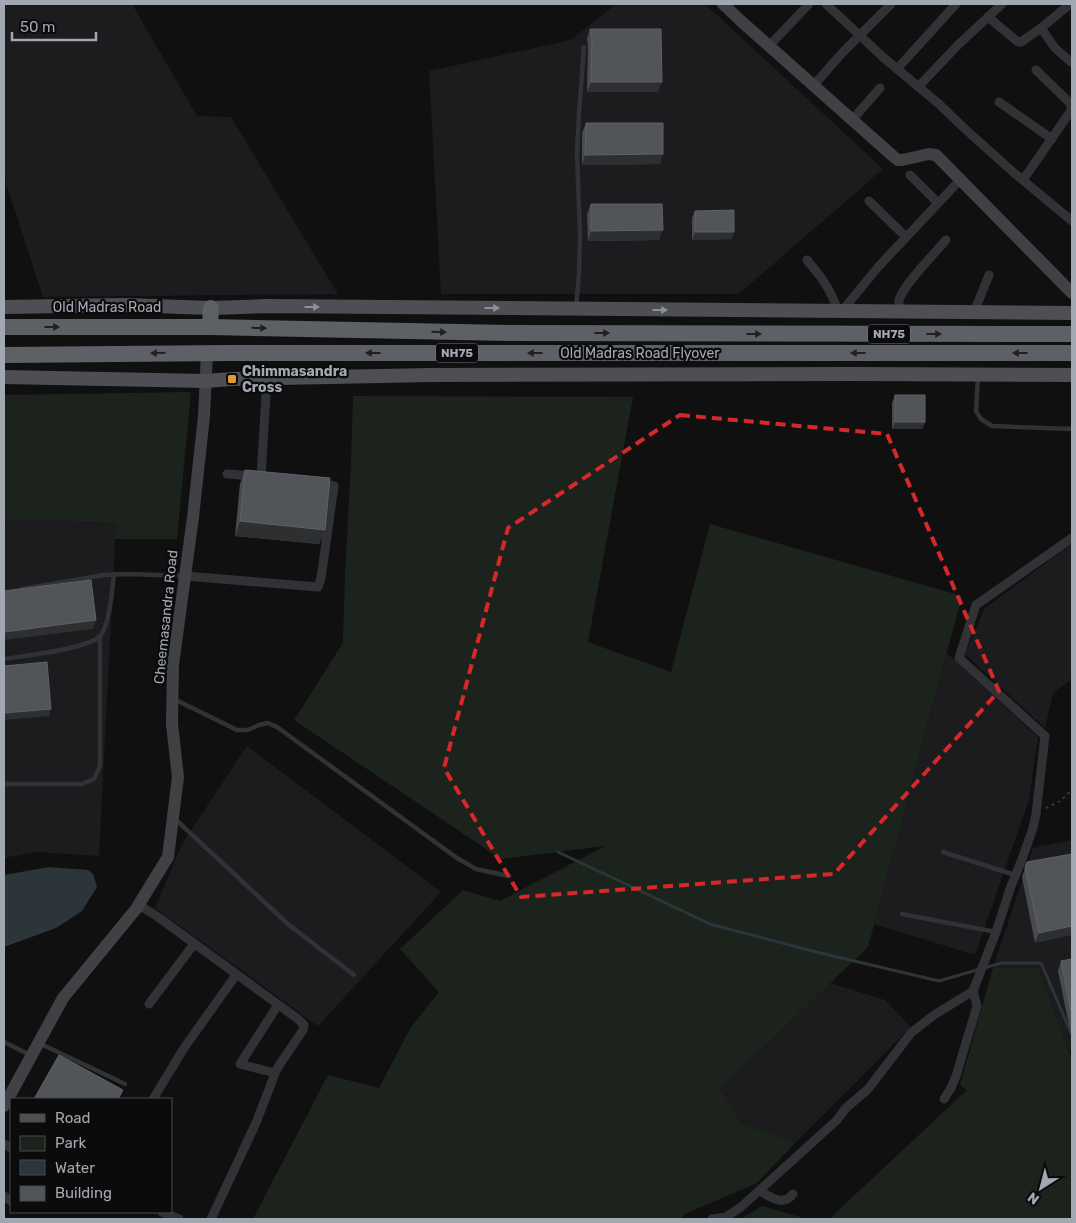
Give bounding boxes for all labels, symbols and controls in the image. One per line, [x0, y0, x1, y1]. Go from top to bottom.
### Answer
scale bar [12, 10, 96, 42]
text: 50 m [20, 18, 55, 36]
street label: Old Madras Road [53, 299, 161, 316]
one-way arrow [304, 303, 320, 311]
one-way arrow [484, 304, 500, 312]
one-way arrow [652, 306, 668, 314]
one-way arrow [45, 323, 61, 331]
one-way arrow [251, 324, 267, 332]
road number: NH75 [868, 324, 910, 344]
one-way arrow [431, 328, 447, 336]
one-way arrow [594, 329, 610, 337]
one-way arrow [746, 330, 762, 338]
one-way arrow [926, 330, 942, 338]
road number: NH75 [436, 343, 478, 362]
street label: Old Madras Road Flyover [560, 345, 720, 362]
one-way arrow [150, 349, 166, 357]
one-way arrow [364, 349, 380, 357]
one-way arrow [527, 349, 543, 357]
one-way arrow [849, 349, 865, 357]
one-way arrow [1012, 349, 1028, 357]
place label: Chimmasandra Cross [242, 363, 347, 396]
marker: Chimmasandra Cross [226, 373, 238, 385]
street label: Cheemasandra Road [150, 549, 182, 685]
legend [10, 1098, 172, 1213]
text: Road [55, 1109, 91, 1127]
text: Park [55, 1134, 86, 1152]
text: Water [55, 1159, 95, 1177]
north arrow [1016, 1163, 1066, 1213]
text: Building [55, 1184, 112, 1202]
text: N [1025, 1188, 1043, 1208]

